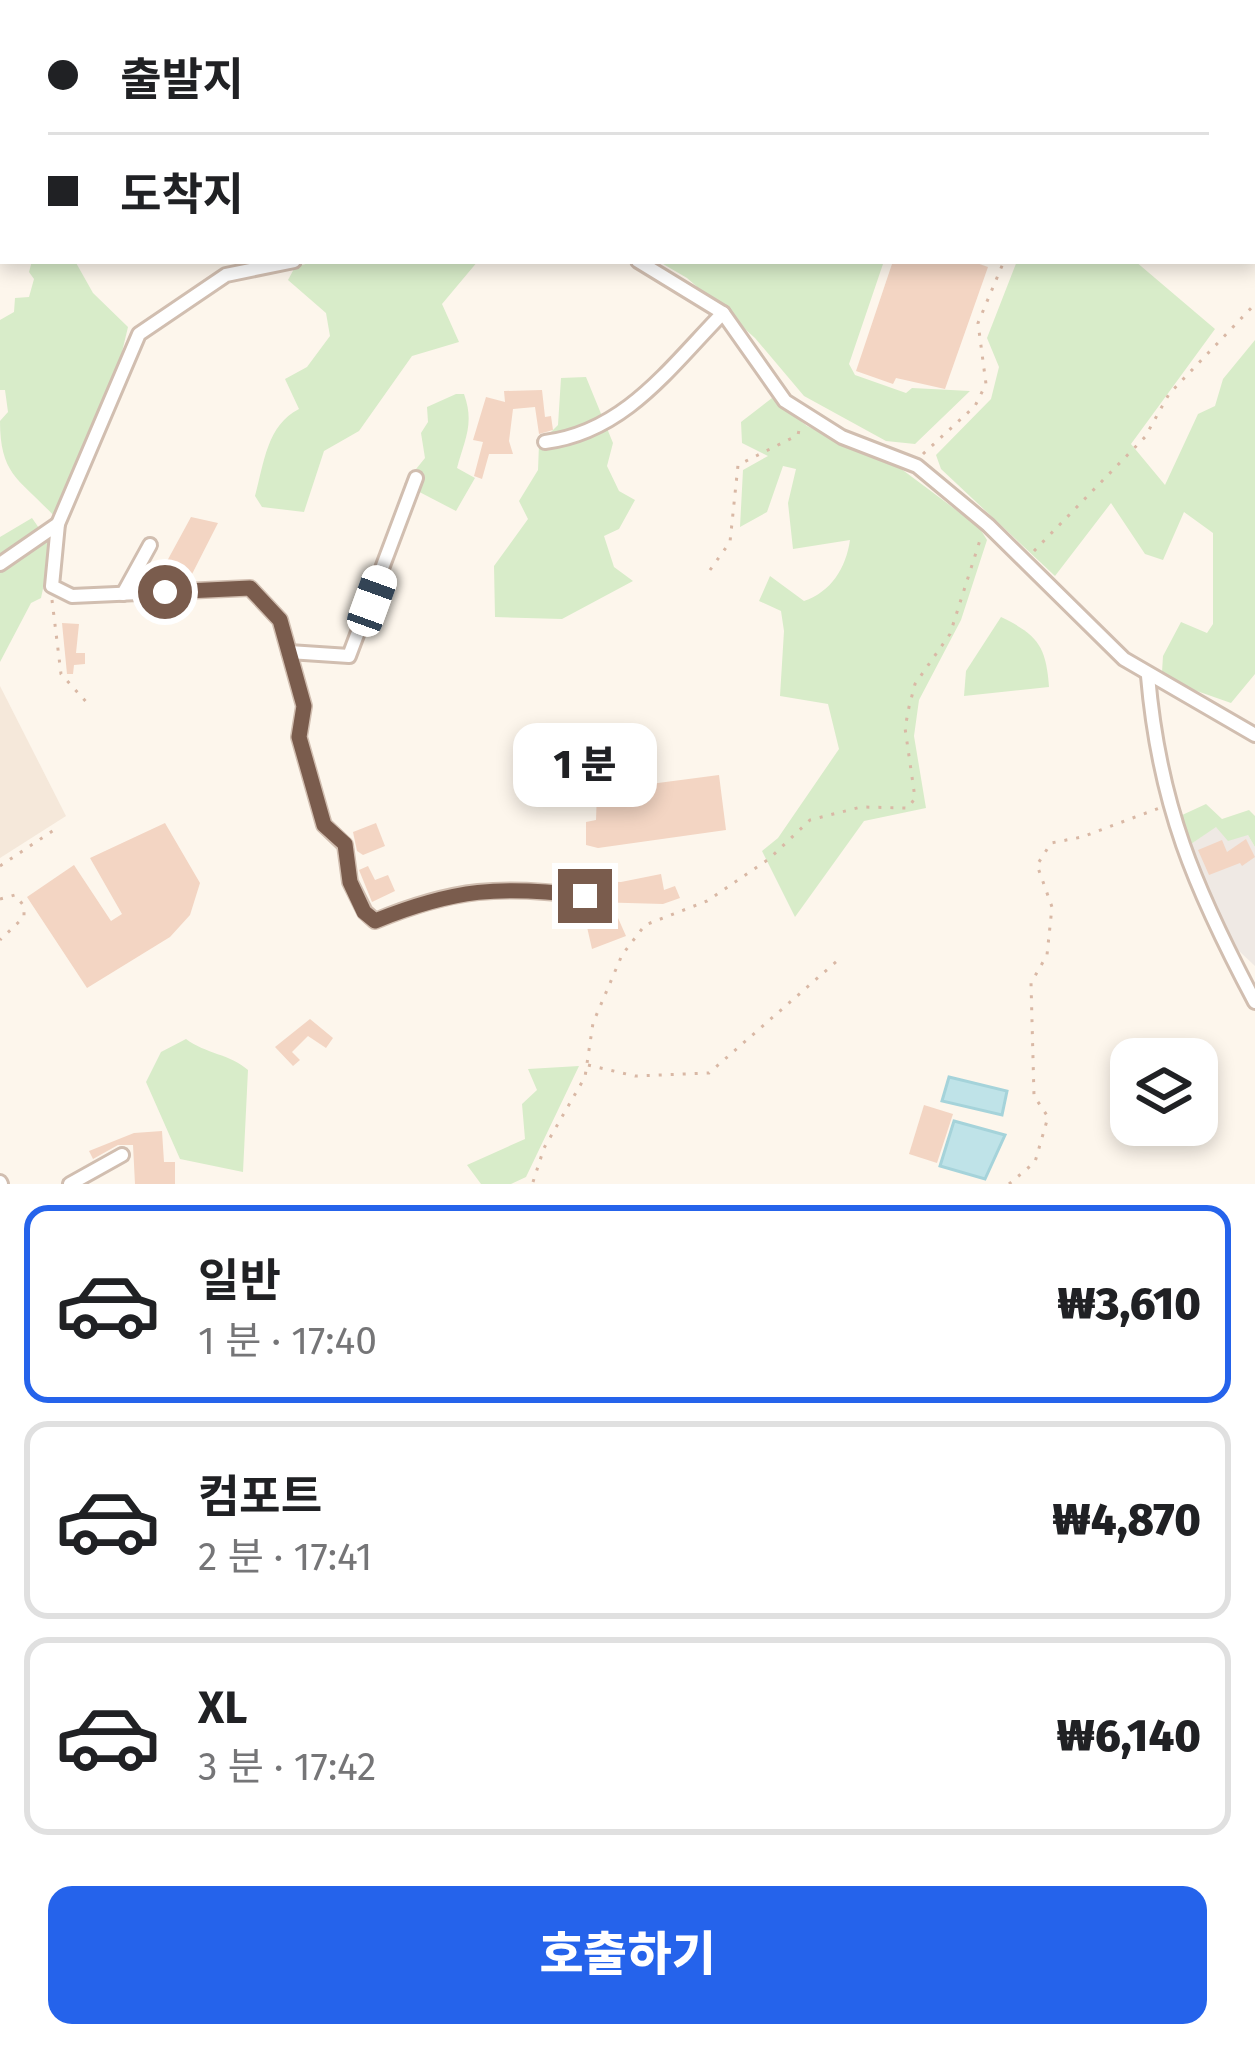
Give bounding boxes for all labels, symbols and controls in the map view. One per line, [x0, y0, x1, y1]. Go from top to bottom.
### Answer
text: 출발지 [120, 53, 244, 107]
text: 도착지 [120, 168, 244, 222]
car [343, 561, 401, 641]
route start [138, 565, 192, 619]
callout: 1 분 [513, 722, 657, 806]
text: 1 분 [553, 742, 617, 788]
route end [558, 869, 612, 923]
map controls [1110, 1038, 1218, 1146]
button: layers [1110, 1038, 1218, 1146]
icon: car [54, 1250, 162, 1358]
text: 일반 [198, 1254, 281, 1308]
text: ₩3,610 [1057, 1277, 1201, 1331]
text: 1 분 · 17:40 [198, 1318, 377, 1364]
icon: car [54, 1466, 162, 1574]
text: 컴포트 [198, 1470, 322, 1524]
text: ₩4,870 [1052, 1493, 1201, 1547]
text: 2 분 · 17:41 [198, 1534, 372, 1580]
text: XL [198, 1681, 247, 1735]
icon: car [54, 1682, 162, 1790]
text: ₩6,140 [1057, 1709, 1201, 1763]
text: 3 분 · 17:42 [198, 1744, 376, 1790]
button: 호출하기 [48, 1886, 1207, 2024]

